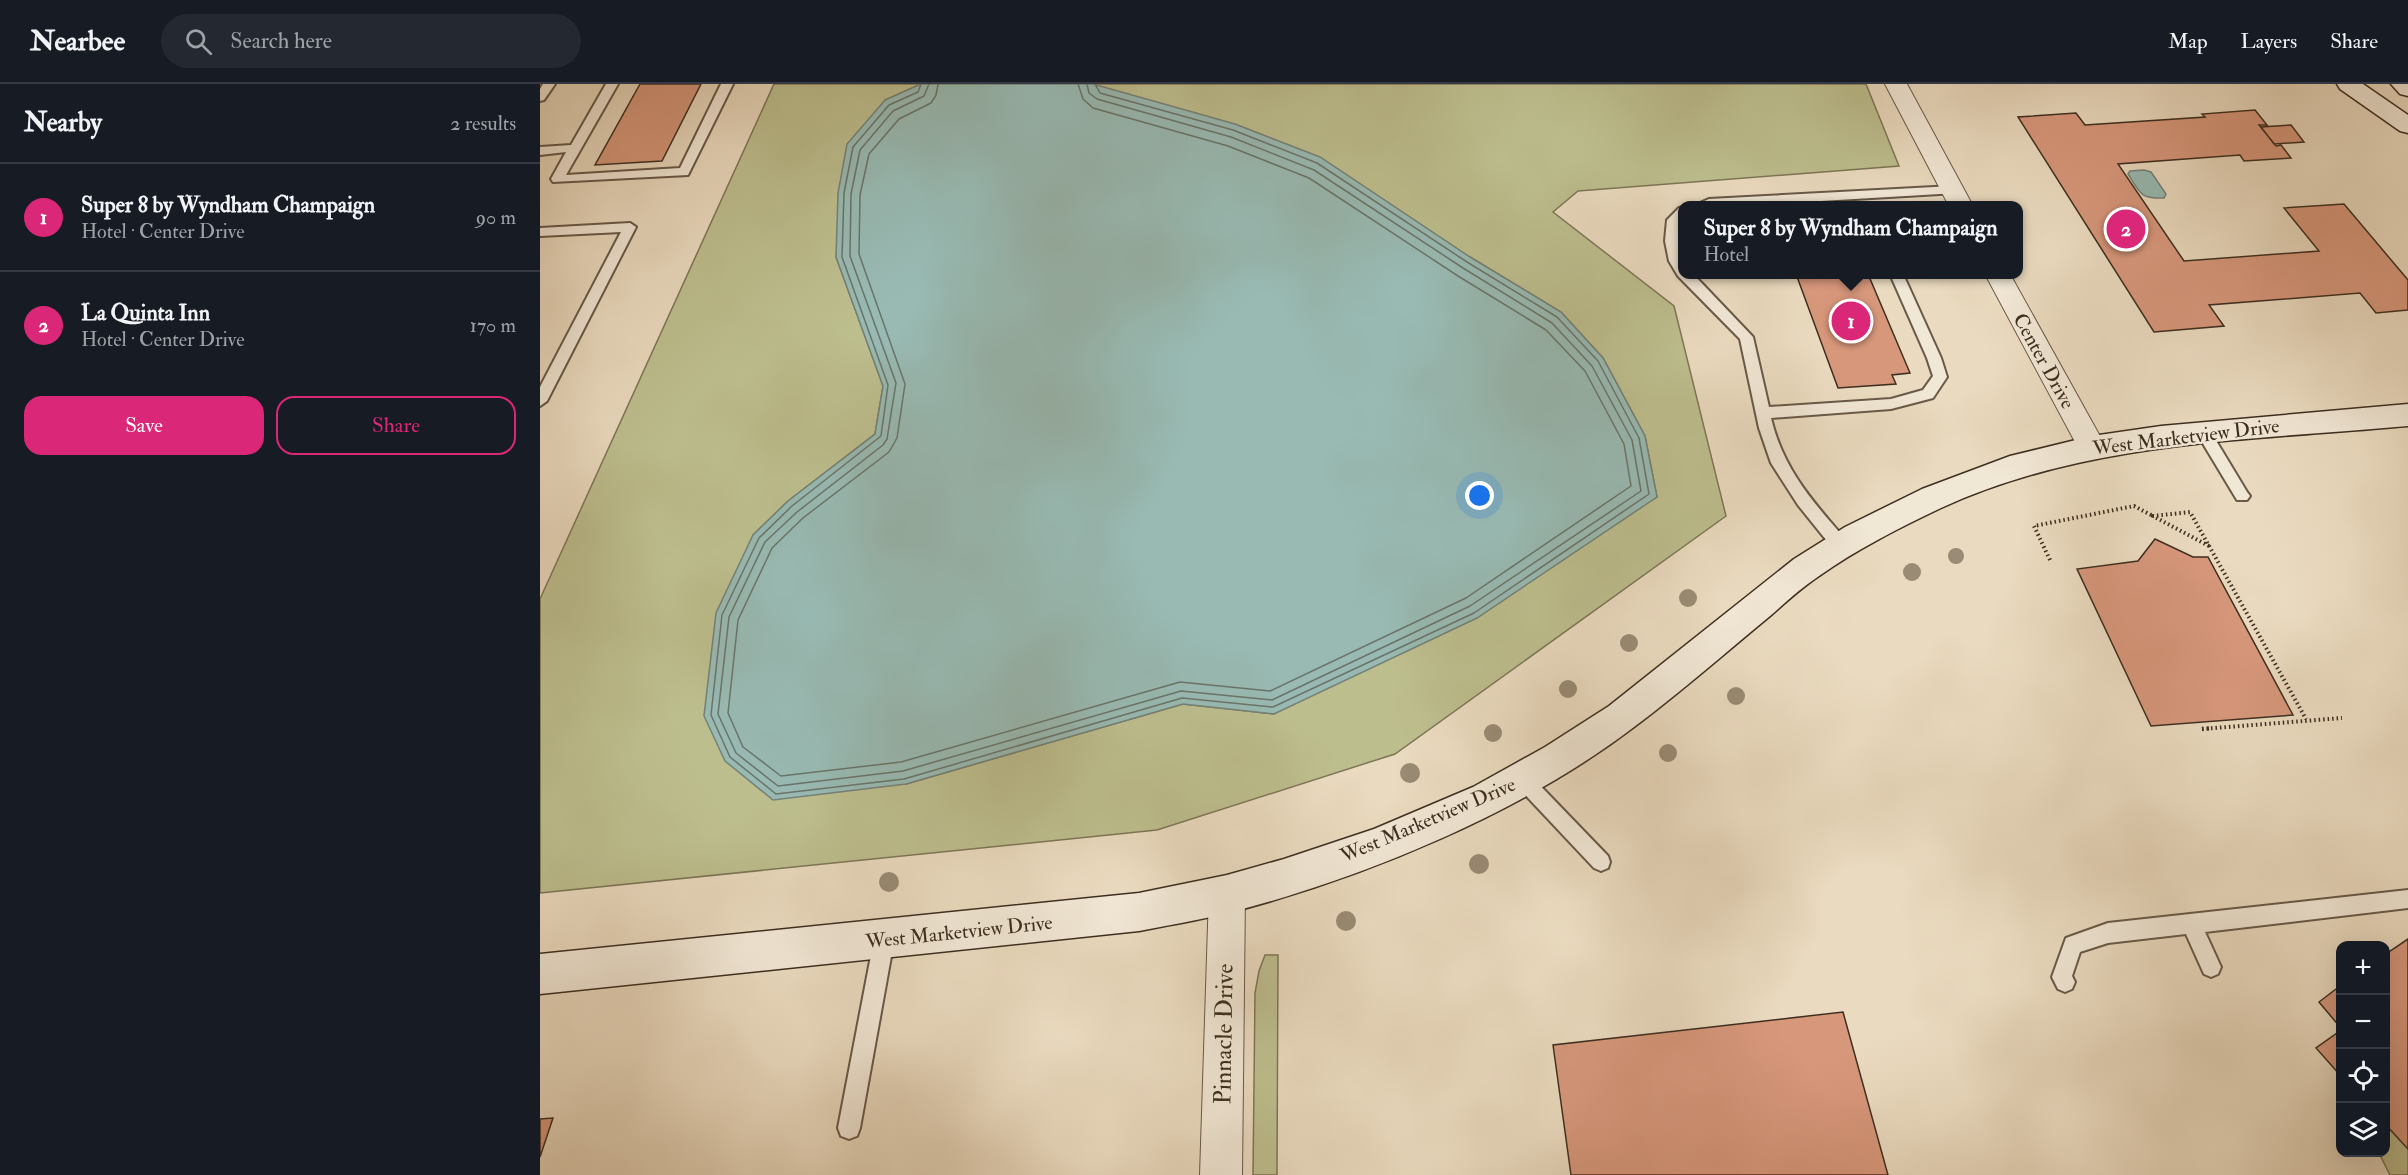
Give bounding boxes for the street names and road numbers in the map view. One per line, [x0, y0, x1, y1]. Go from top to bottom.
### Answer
street label: Center Drive [2007, 309, 2081, 413]
street label: West Marketview Drive [2090, 413, 2281, 461]
street label: West Marketview Drive [1336, 772, 1519, 869]
street label: West Marketview Drive [863, 910, 1054, 954]
street label: Pinnacle Drive [1207, 963, 1241, 1105]

